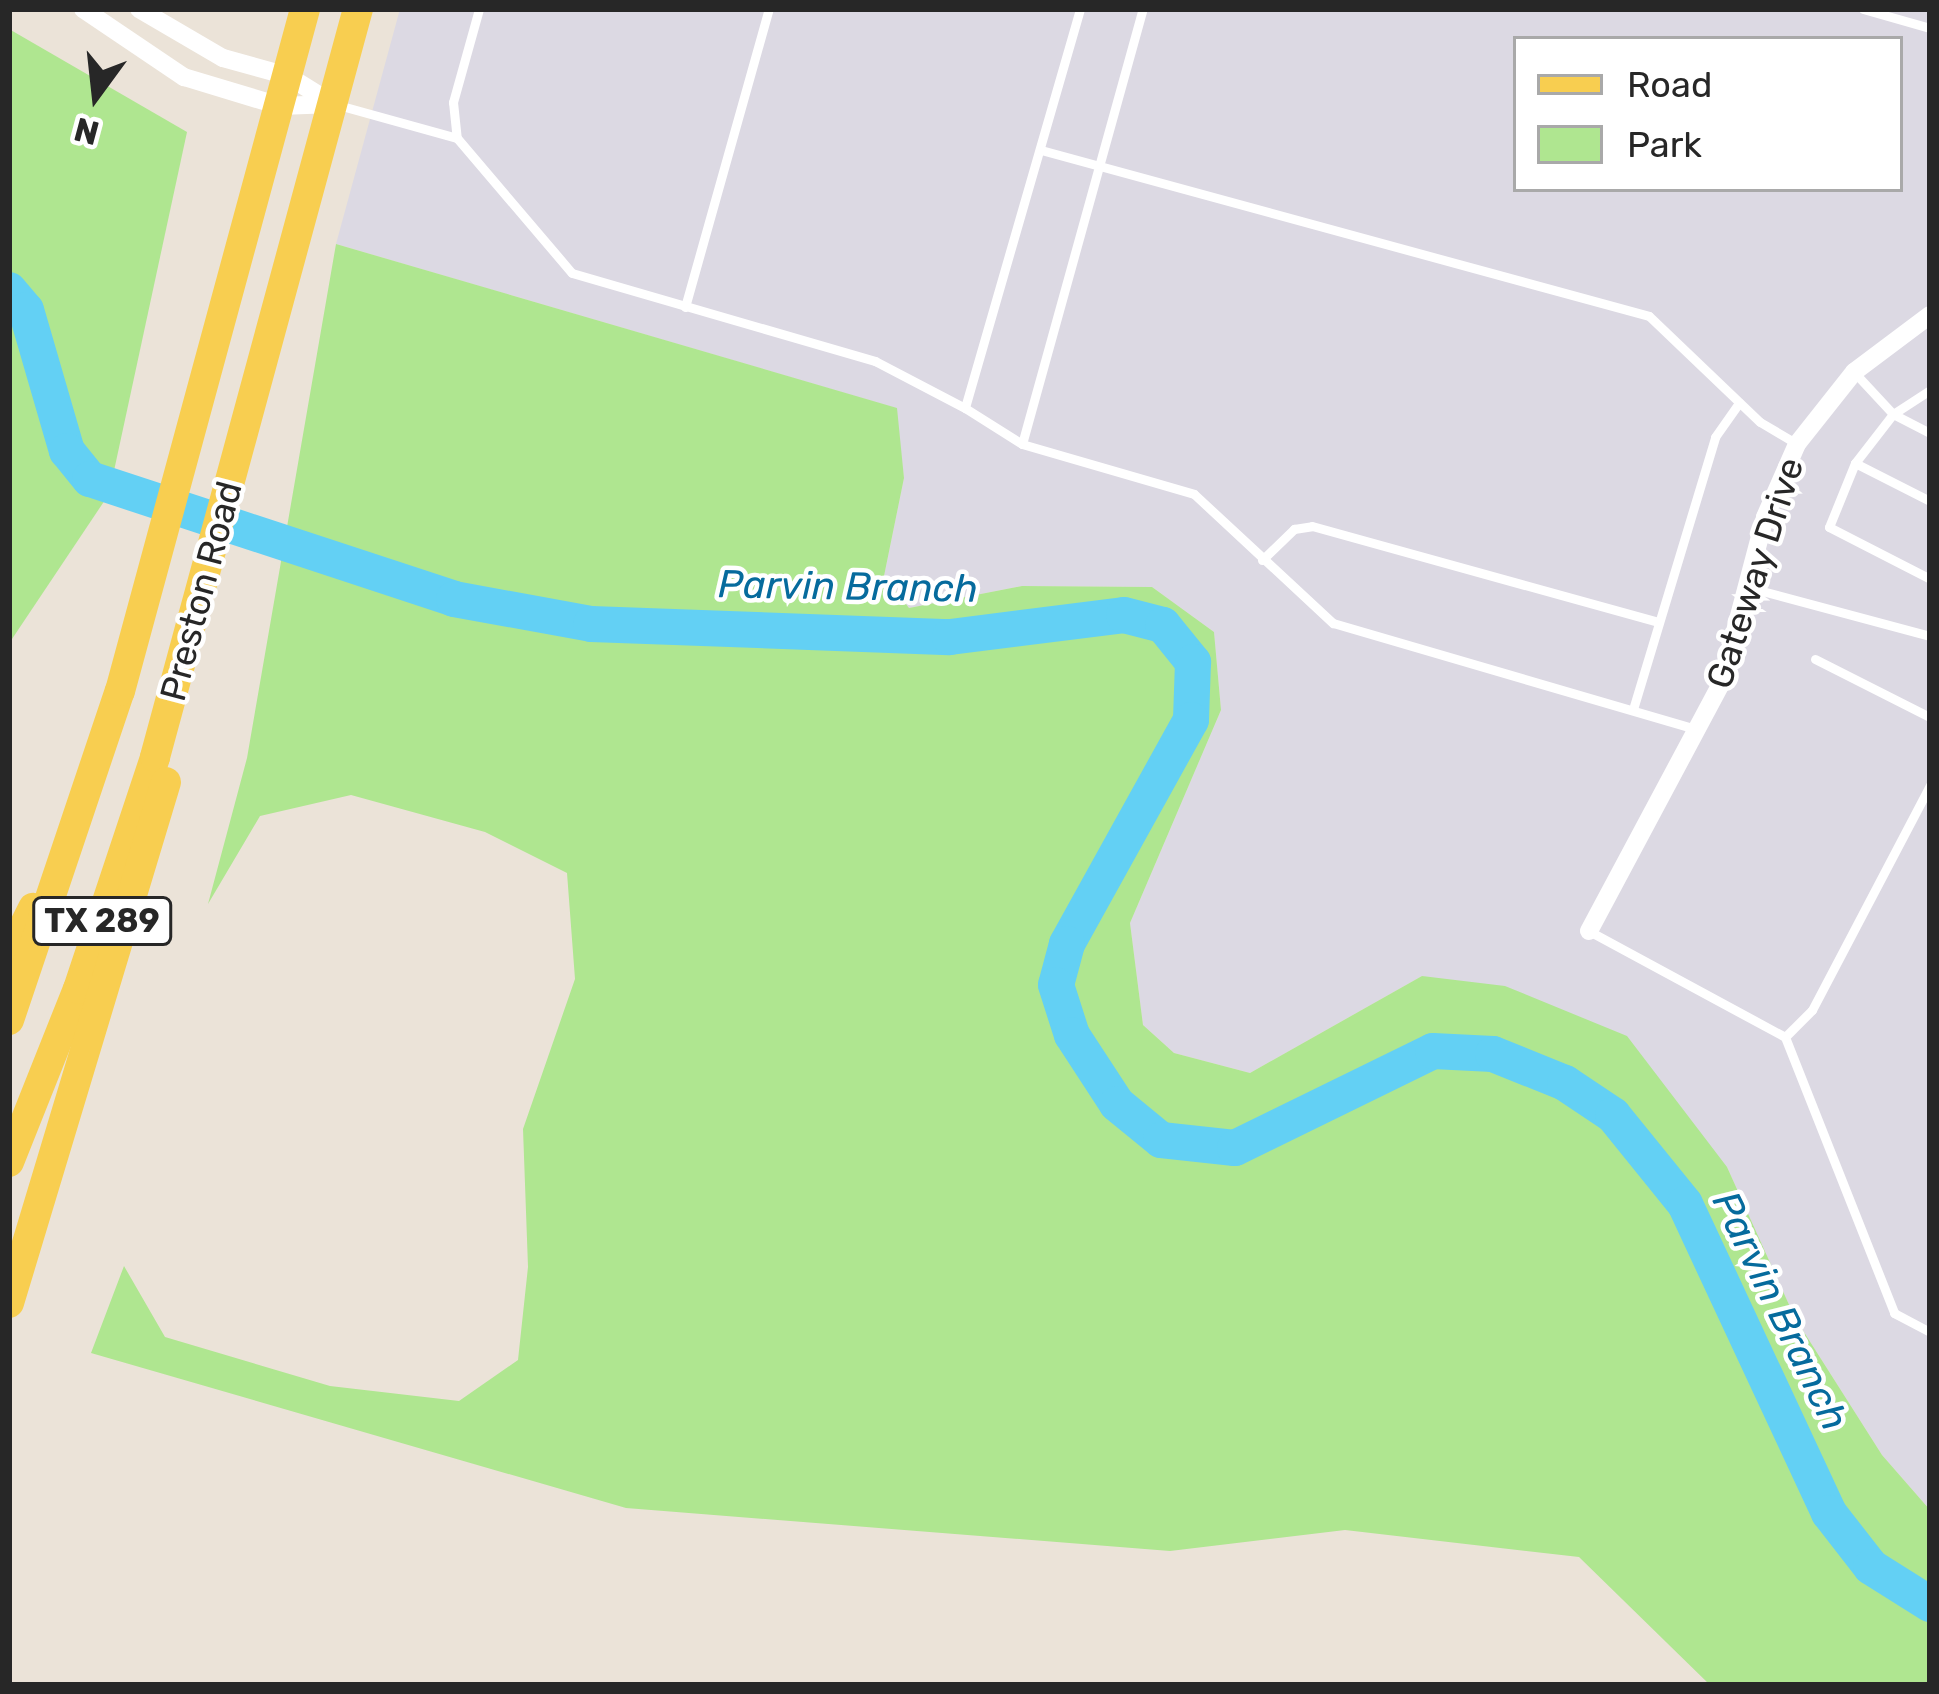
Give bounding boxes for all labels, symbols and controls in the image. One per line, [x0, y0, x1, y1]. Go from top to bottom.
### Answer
north arrow [36, 36, 156, 156]
legend [1513, 36, 1903, 192]
text: Road [1627, 63, 1712, 106]
text: N [70, 109, 103, 153]
text: Park [1627, 123, 1702, 166]
street label: Gateway Drive [1697, 452, 1813, 694]
street label: Preston Road [151, 476, 251, 706]
water label: Parvin Branch [718, 561, 978, 613]
road number: TX 289 [30, 894, 174, 948]
water label: Parvin Branch [1702, 1184, 1858, 1438]

